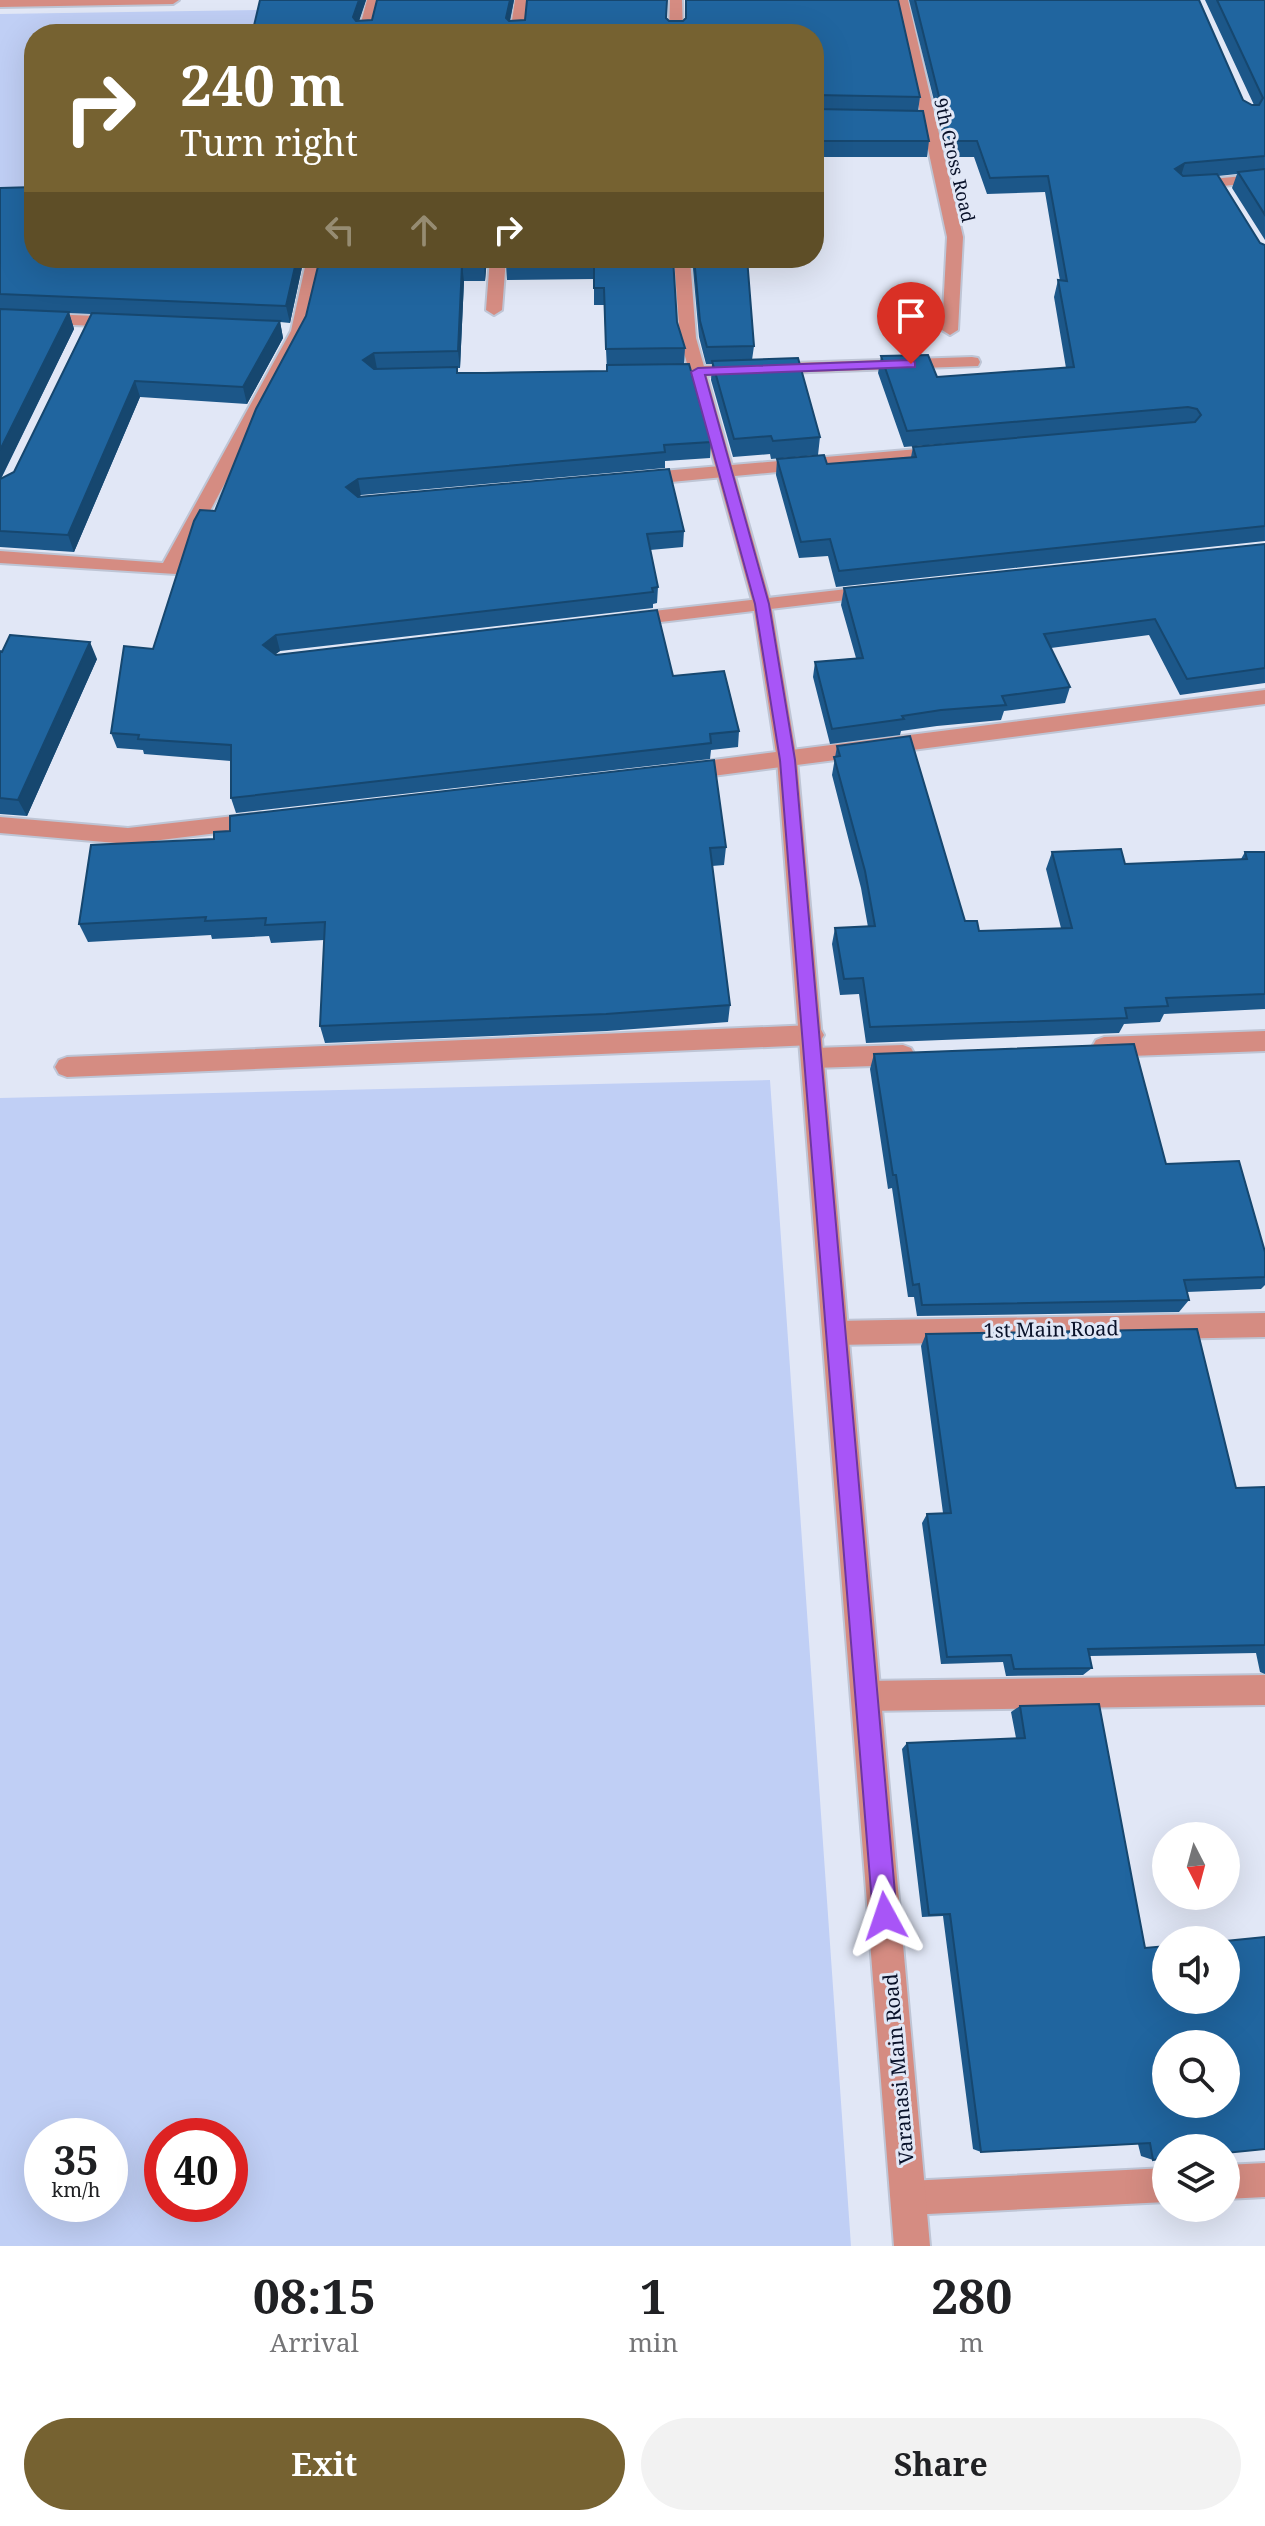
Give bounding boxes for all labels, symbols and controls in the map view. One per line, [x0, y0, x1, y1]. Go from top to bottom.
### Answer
text: 240 m [180, 46, 345, 122]
icon: right [48, 56, 152, 160]
street label: 9th Cross Road [929, 96, 981, 224]
text: Turn right [180, 118, 358, 167]
icon: left [318, 208, 362, 252]
icon: ahead [402, 208, 446, 252]
icon: right [486, 208, 530, 252]
pin [877, 282, 945, 364]
icon: arrive [889, 294, 933, 338]
street label: 1st Main Road [983, 1314, 1119, 1344]
north arrow [1152, 1822, 1240, 1910]
map controls [1152, 1822, 1240, 2222]
position arrow [843, 1874, 927, 1958]
button: sound [1152, 1926, 1240, 2014]
street label: Varanasi Main Road [876, 1973, 920, 2165]
button: search [1152, 2030, 1240, 2118]
speed limit sign: 40 [144, 2118, 248, 2222]
text: 35 [53, 2132, 99, 2187]
button: layers [1152, 2134, 1240, 2222]
text: km/h [51, 2176, 101, 2203]
text: 08:15 [253, 2263, 376, 2328]
text: 1 [640, 2263, 667, 2328]
text: 280 [931, 2263, 1012, 2328]
text: Arrival [270, 2324, 359, 2360]
text: min [629, 2324, 678, 2360]
text: m [959, 2324, 984, 2360]
button: Exit [24, 2418, 625, 2510]
button: Share [641, 2418, 1241, 2510]

